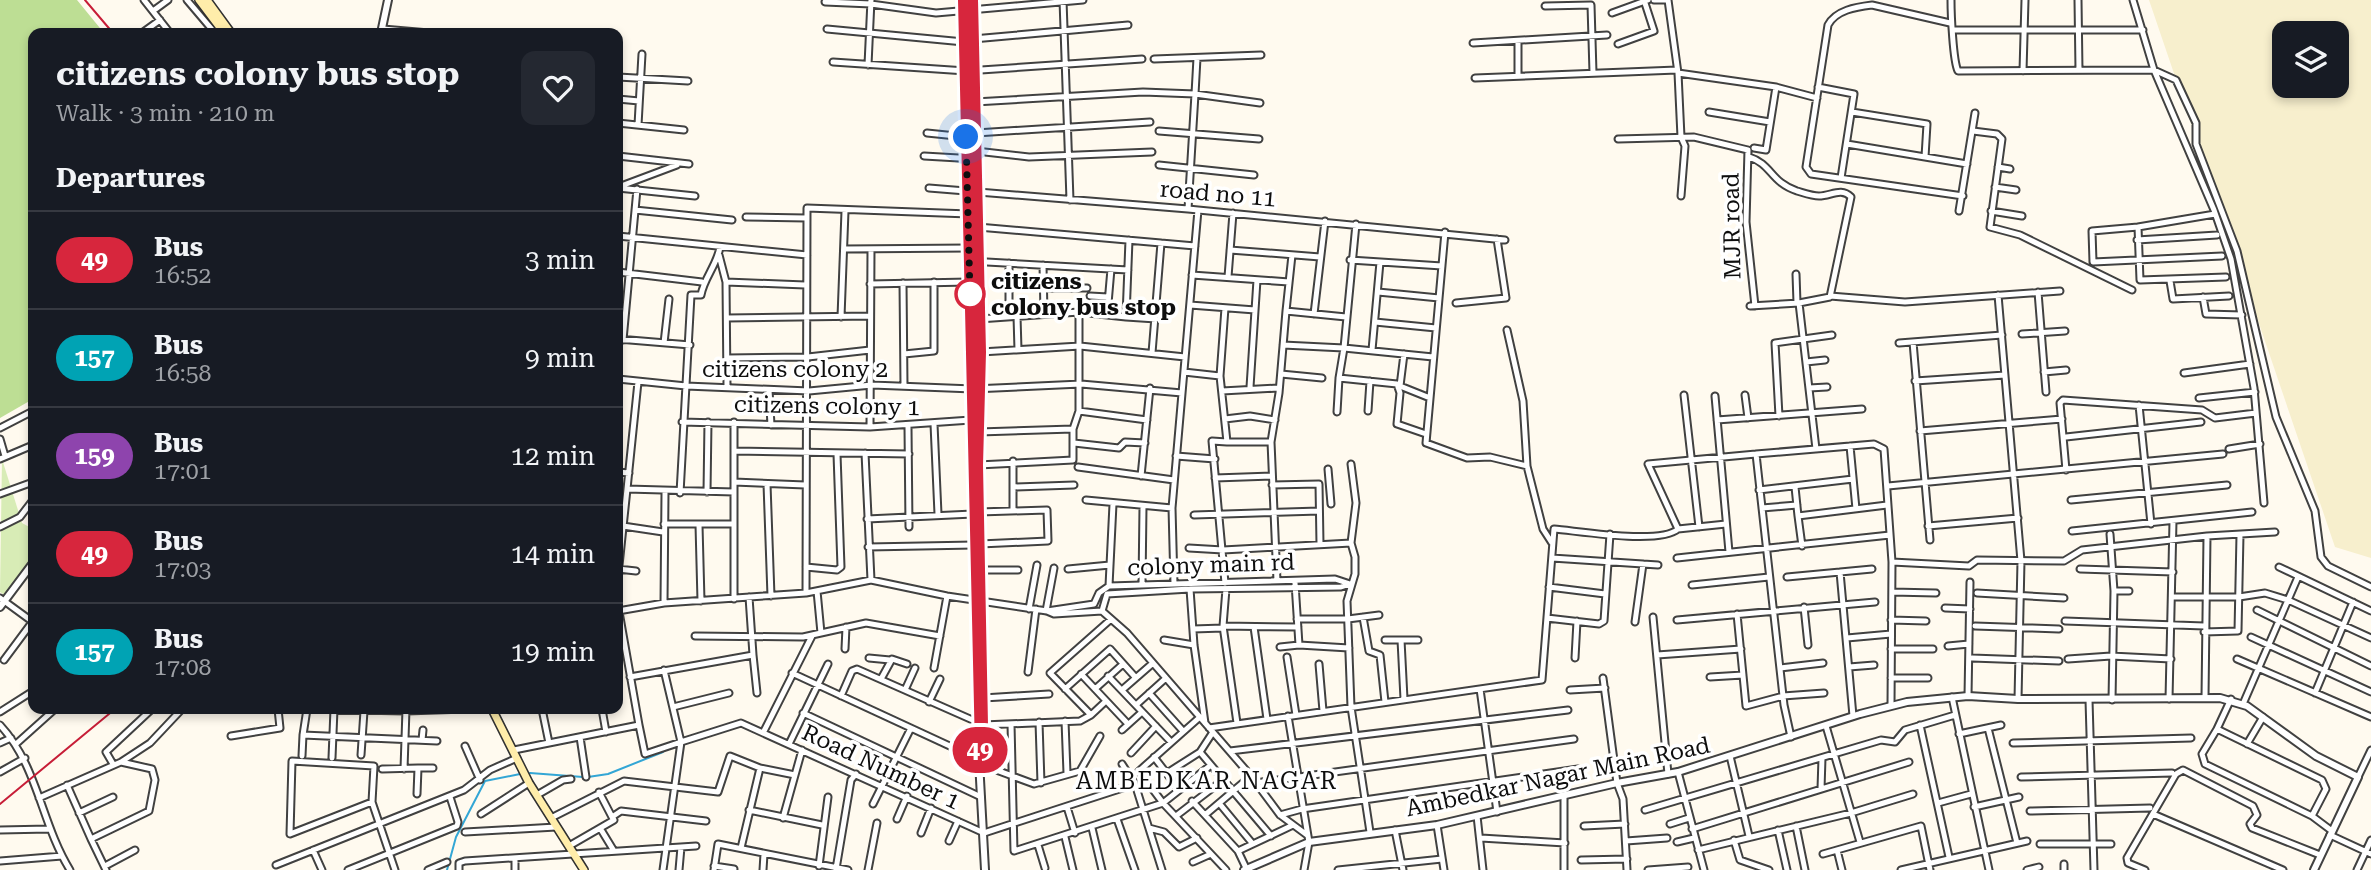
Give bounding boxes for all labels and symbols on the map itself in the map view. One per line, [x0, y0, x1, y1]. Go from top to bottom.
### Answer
your location [948, 119, 983, 154]
street label: MJR road [1718, 172, 1746, 280]
street label: road no 11 [1159, 175, 1277, 213]
place label: citizens colony bus stop [991, 268, 1176, 321]
marker: citizens colony bus stop [955, 279, 985, 309]
street label: citizens colony 2 [702, 356, 888, 383]
street label: citizens colony 1 [734, 391, 920, 421]
street label: colony main rd [1127, 549, 1295, 581]
street label: Road Number 1 [798, 719, 964, 815]
line badge: 49 [948, 727, 1012, 773]
street label: Ambedkar Nagar Main Road [1403, 731, 1713, 822]
district label: AMBEDKAR NAGAR [1076, 767, 1338, 795]

